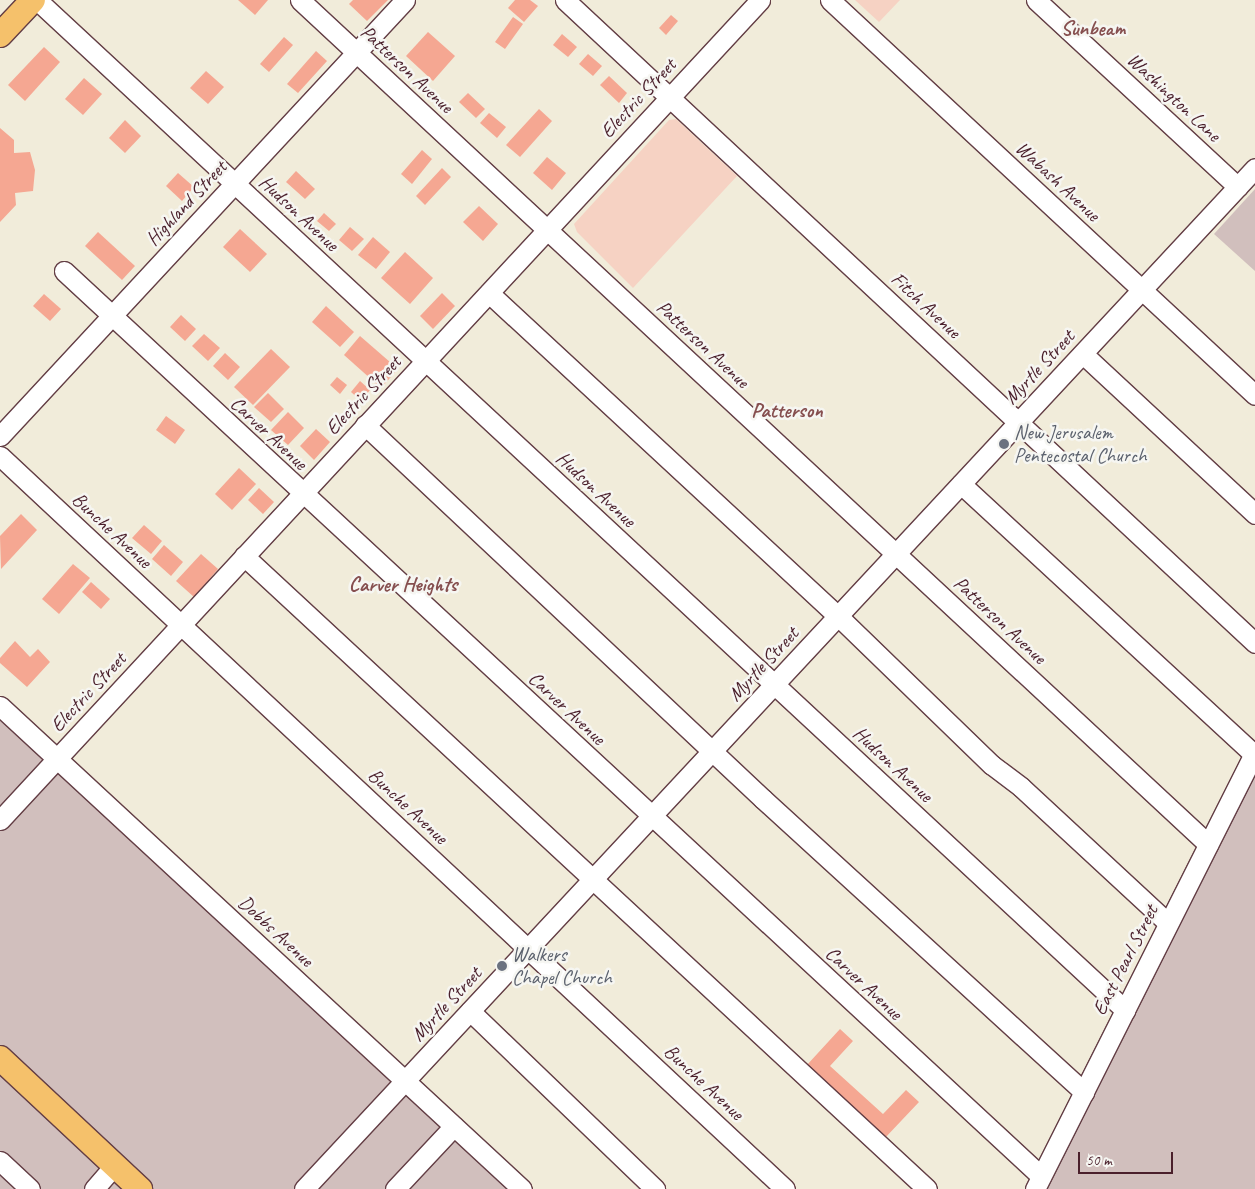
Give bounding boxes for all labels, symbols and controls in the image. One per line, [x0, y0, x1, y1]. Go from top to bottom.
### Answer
district label: Sunbeam [1061, 15, 1125, 41]
street label: Patterson Avenue [356, 20, 458, 118]
street label: Washington Lane [1122, 48, 1226, 146]
street label: Electric Street [595, 53, 681, 143]
street label: Wabash Avenue [1011, 136, 1105, 226]
street label: Highland Street [140, 155, 232, 251]
street label: Hudson Avenue [254, 170, 344, 256]
street label: Fitch Avenue [886, 267, 966, 343]
street label: Patterson Avenue [652, 295, 754, 393]
street label: Myrtle Street [998, 325, 1080, 409]
street label: Electric Street [320, 350, 406, 440]
street label: Carver Avenue [226, 391, 312, 475]
district label: Patterson [751, 397, 823, 423]
place label: New Jerusalem Pentecostal Church [1014, 420, 1146, 467]
marker: New Jerusalem Pentecostal Church [998, 438, 1010, 450]
street label: Hudson Avenue [551, 446, 641, 532]
street label: Bunche Avenue [67, 487, 157, 573]
district label: Carver Heights [349, 571, 457, 597]
street label: Patterson Avenue [949, 571, 1051, 669]
street label: Myrtle Street [722, 622, 804, 706]
street label: Electric Street [45, 647, 131, 737]
street label: Carver Avenue [524, 666, 610, 750]
street label: Hudson Avenue [848, 721, 938, 807]
street label: Bunche Avenue [363, 763, 453, 849]
street label: Dobbs Avenue [234, 890, 318, 972]
street label: East Pearl Street [1087, 901, 1163, 1019]
street label: Carver Avenue [821, 941, 907, 1025]
place label: Walkers Chapel Church [512, 942, 612, 989]
marker: Walkers Chapel Church [496, 960, 508, 972]
street label: Myrtle Street [405, 962, 487, 1046]
street label: Bunche Avenue [659, 1039, 749, 1125]
scale bar [1080, 1142, 1175, 1174]
text: 50 m [1086, 1151, 1112, 1170]

